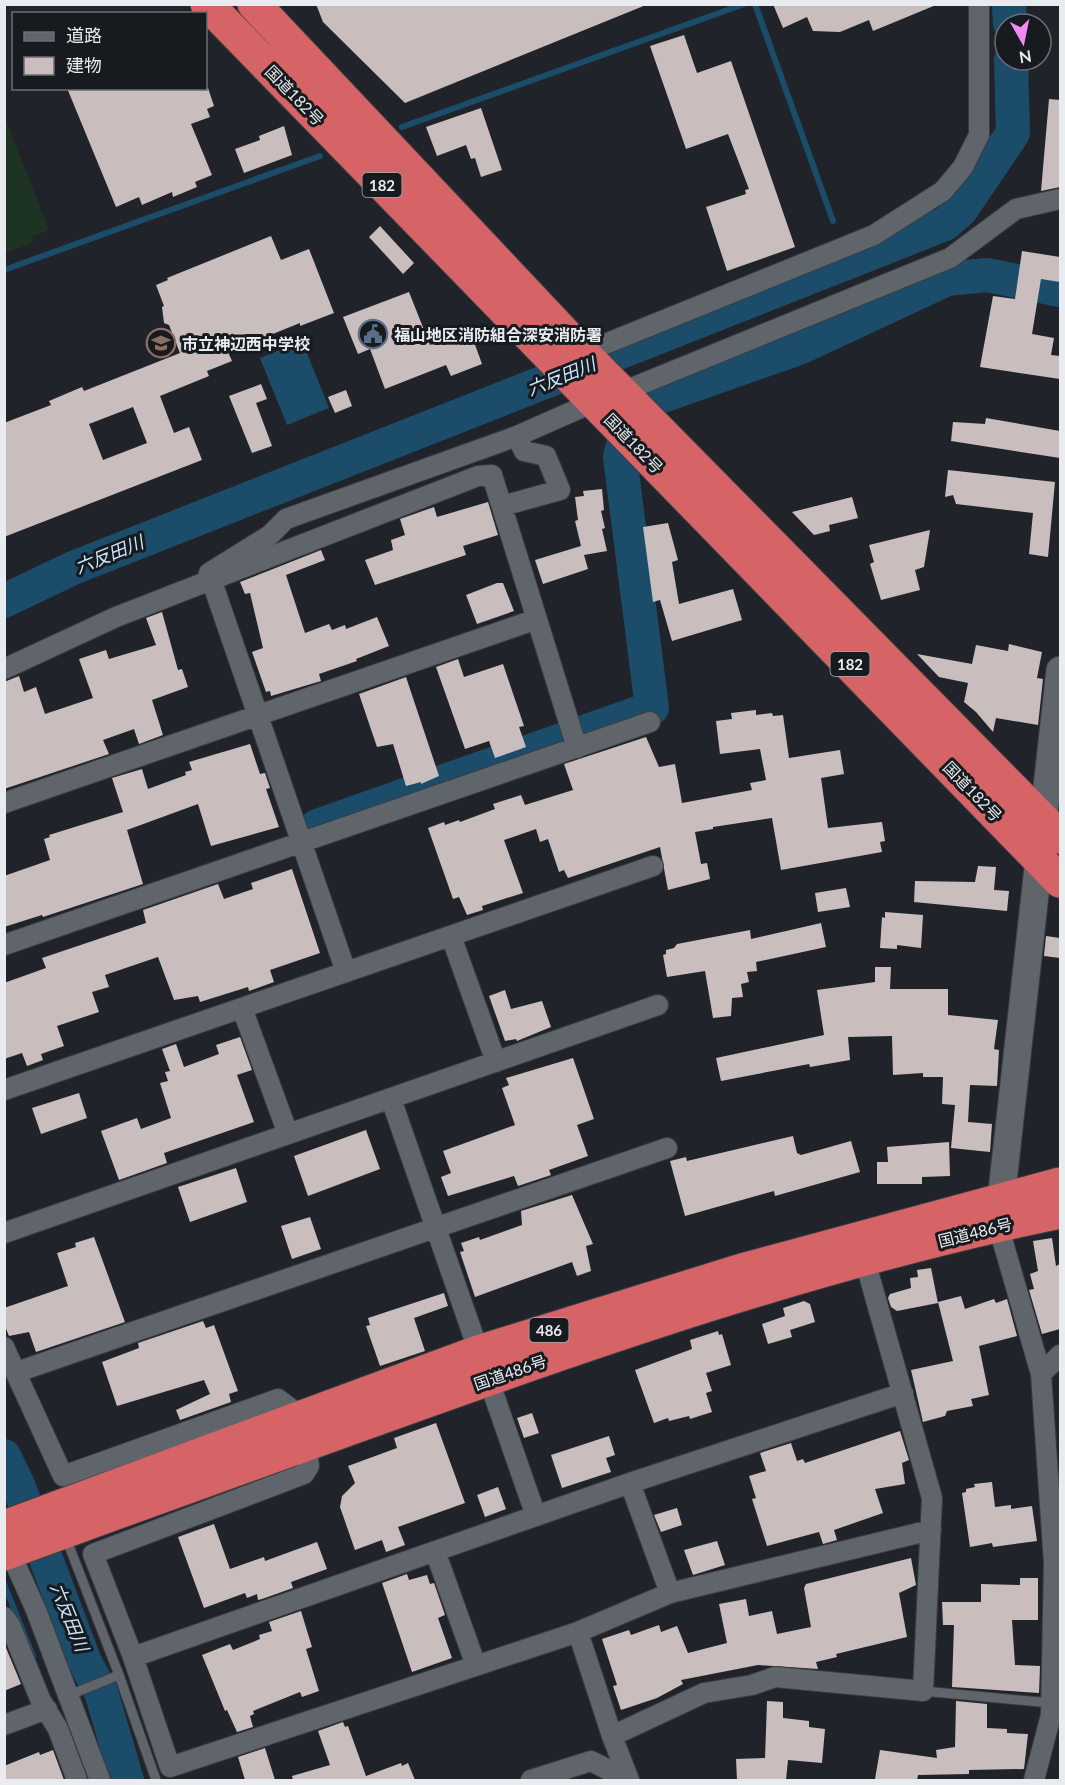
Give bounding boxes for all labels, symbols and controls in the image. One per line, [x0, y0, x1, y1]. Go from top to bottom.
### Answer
legend [12, 12, 207, 90]
north arrow [993, 12, 1053, 72]
text: 道路 [66, 24, 102, 46]
text: N [1018, 47, 1033, 68]
text: 建物 [66, 54, 102, 76]
street label: 国道182号 [262, 61, 328, 129]
road number: 182 [362, 173, 401, 197]
public building icon: 福山地区消防組合深安消防署 [357, 318, 389, 350]
place label: 福山地区消防組合深安消防署 [394, 325, 602, 344]
school or university icon: 市立神辺西中学校 [145, 327, 177, 359]
place label: 市立神辺西中学校 [182, 334, 310, 353]
water label: 六反田川 [524, 352, 600, 400]
street label: 国道182号 [601, 409, 667, 477]
water label: 六反田川 [72, 530, 148, 578]
road number: 182 [830, 652, 870, 676]
street label: 国道182号 [940, 757, 1006, 825]
street label: 国道486号 [936, 1214, 1014, 1250]
road number: 486 [530, 1318, 568, 1342]
street label: 国道486号 [471, 1351, 549, 1393]
water label: 六反田川 [46, 1580, 94, 1656]

